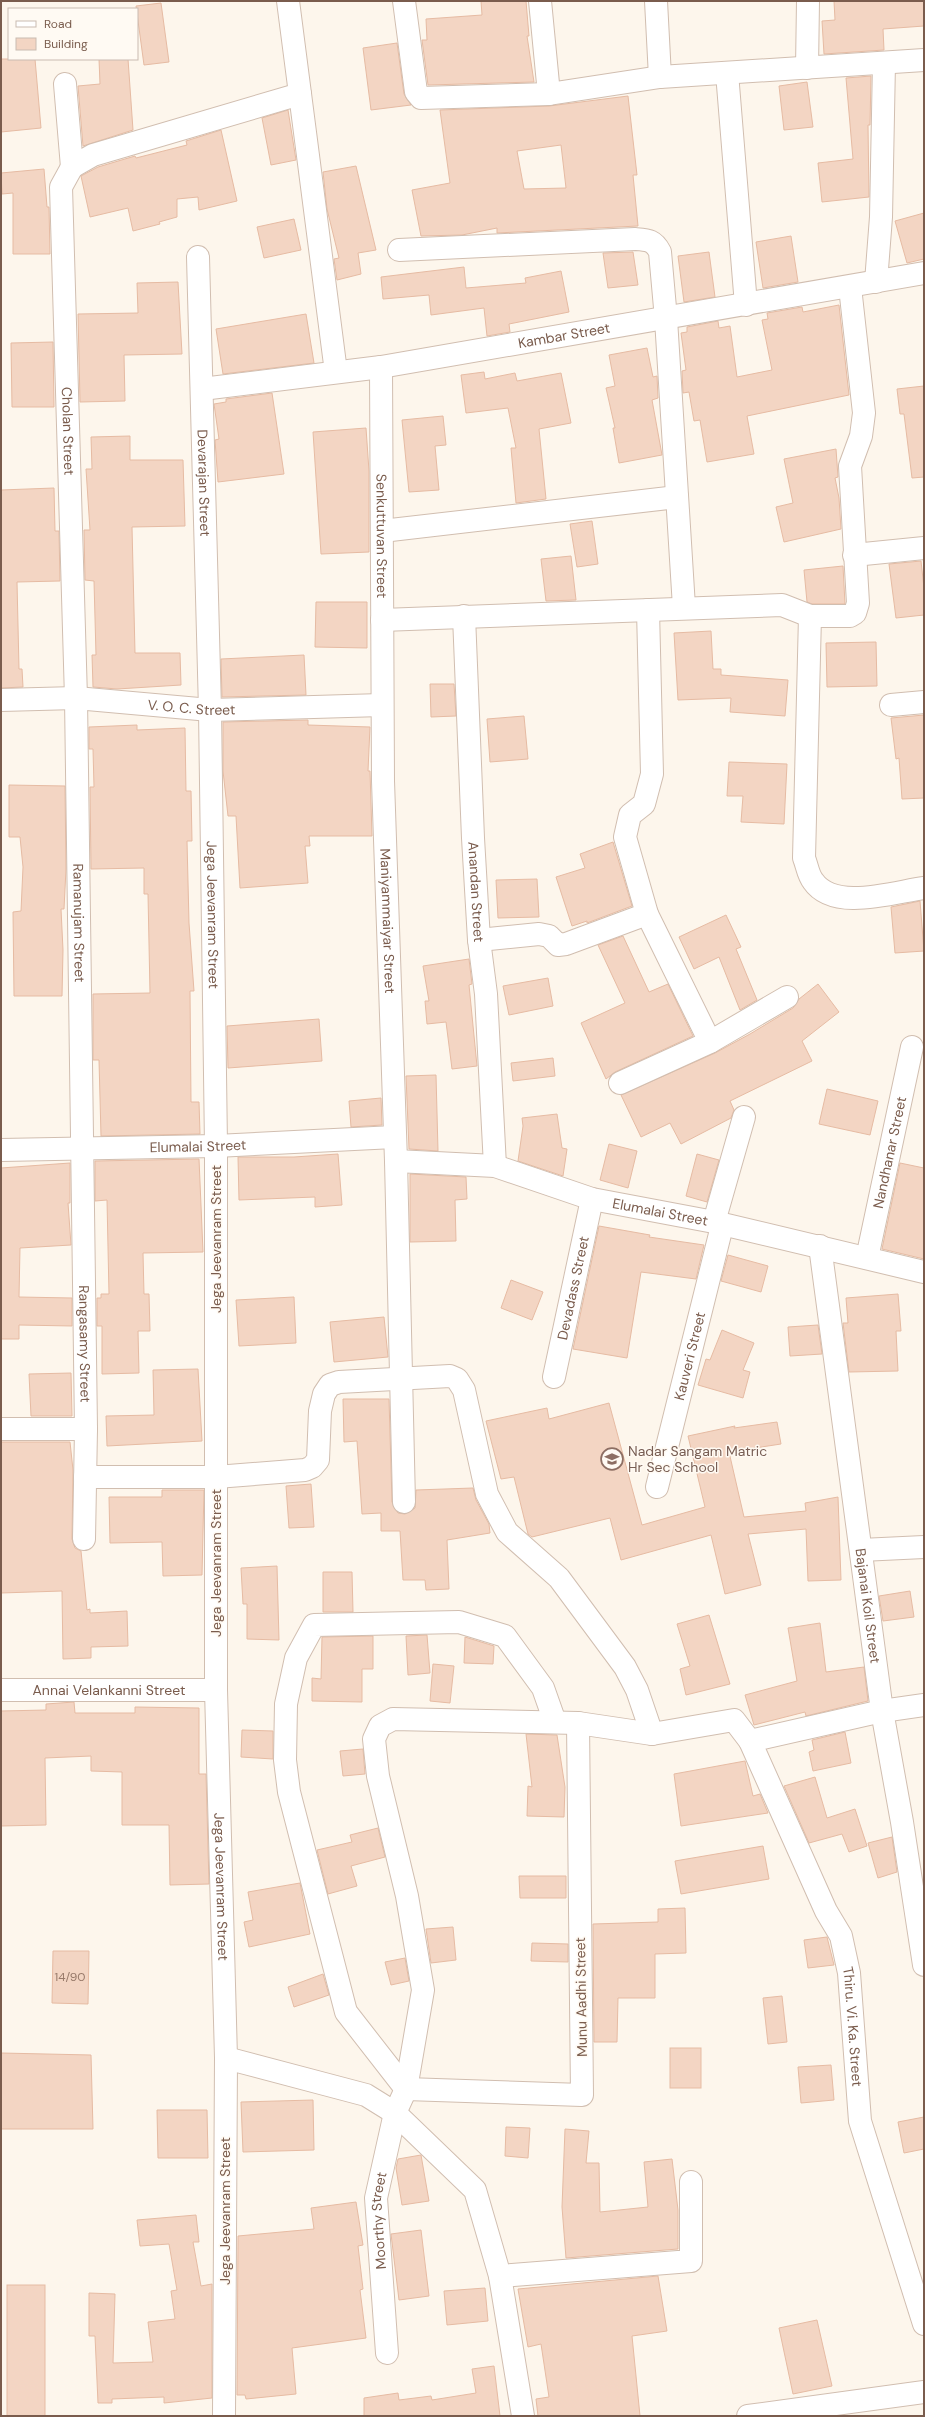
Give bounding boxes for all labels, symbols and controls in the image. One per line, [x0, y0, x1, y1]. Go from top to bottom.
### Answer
legend [8, 8, 138, 60]
text: Road [44, 16, 72, 32]
text: Building [44, 36, 88, 52]
street label: Kambar Street [517, 319, 611, 352]
street label: Cholan Street [58, 386, 78, 476]
street label: Devarajan Street [194, 429, 214, 537]
street label: Senkuttuvan Street [373, 474, 391, 598]
street label: V. O. C. Street [147, 695, 236, 719]
street label: Jega Jeevanram Street [203, 841, 223, 989]
street label: Anandan Street [464, 841, 488, 943]
street label: Maniyammaiyar Street [376, 848, 399, 994]
street label: Ramanujam Street [69, 863, 89, 983]
street label: Nandhanar Street [869, 1095, 910, 1210]
street label: Elumalai Street [149, 1135, 247, 1156]
street label: Jega Jeevanram Street [207, 1165, 225, 1313]
street label: Elumalai Street [611, 1194, 709, 1230]
street label: Devadass Street [553, 1234, 593, 1342]
street label: Rangasamy Street [75, 1285, 95, 1403]
street label: Kauveri Street [670, 1310, 709, 1402]
place label: Nadar Sangam Matric Hr Sec School [628, 1442, 767, 1476]
school or university icon: Nadar Sangam Matric Hr Sec School [599, 1446, 625, 1472]
street label: Jega Jeevanram Street [207, 1489, 225, 1637]
street label: Bajanai Koil Street [851, 1547, 885, 1664]
street label: Annai Velankanni Street [33, 1681, 185, 1699]
street label: Jega Jeevanram Street [210, 1812, 232, 1961]
street label: Munu Aadhi Street [571, 1937, 591, 2057]
street label: Thiru. Vi. Ka. Street [839, 1965, 866, 2087]
house number: 14/90 [54, 1969, 86, 1985]
street label: Jega Jeevanram Street [216, 2137, 234, 2285]
street label: Moorthy Street [367, 2170, 391, 2270]

